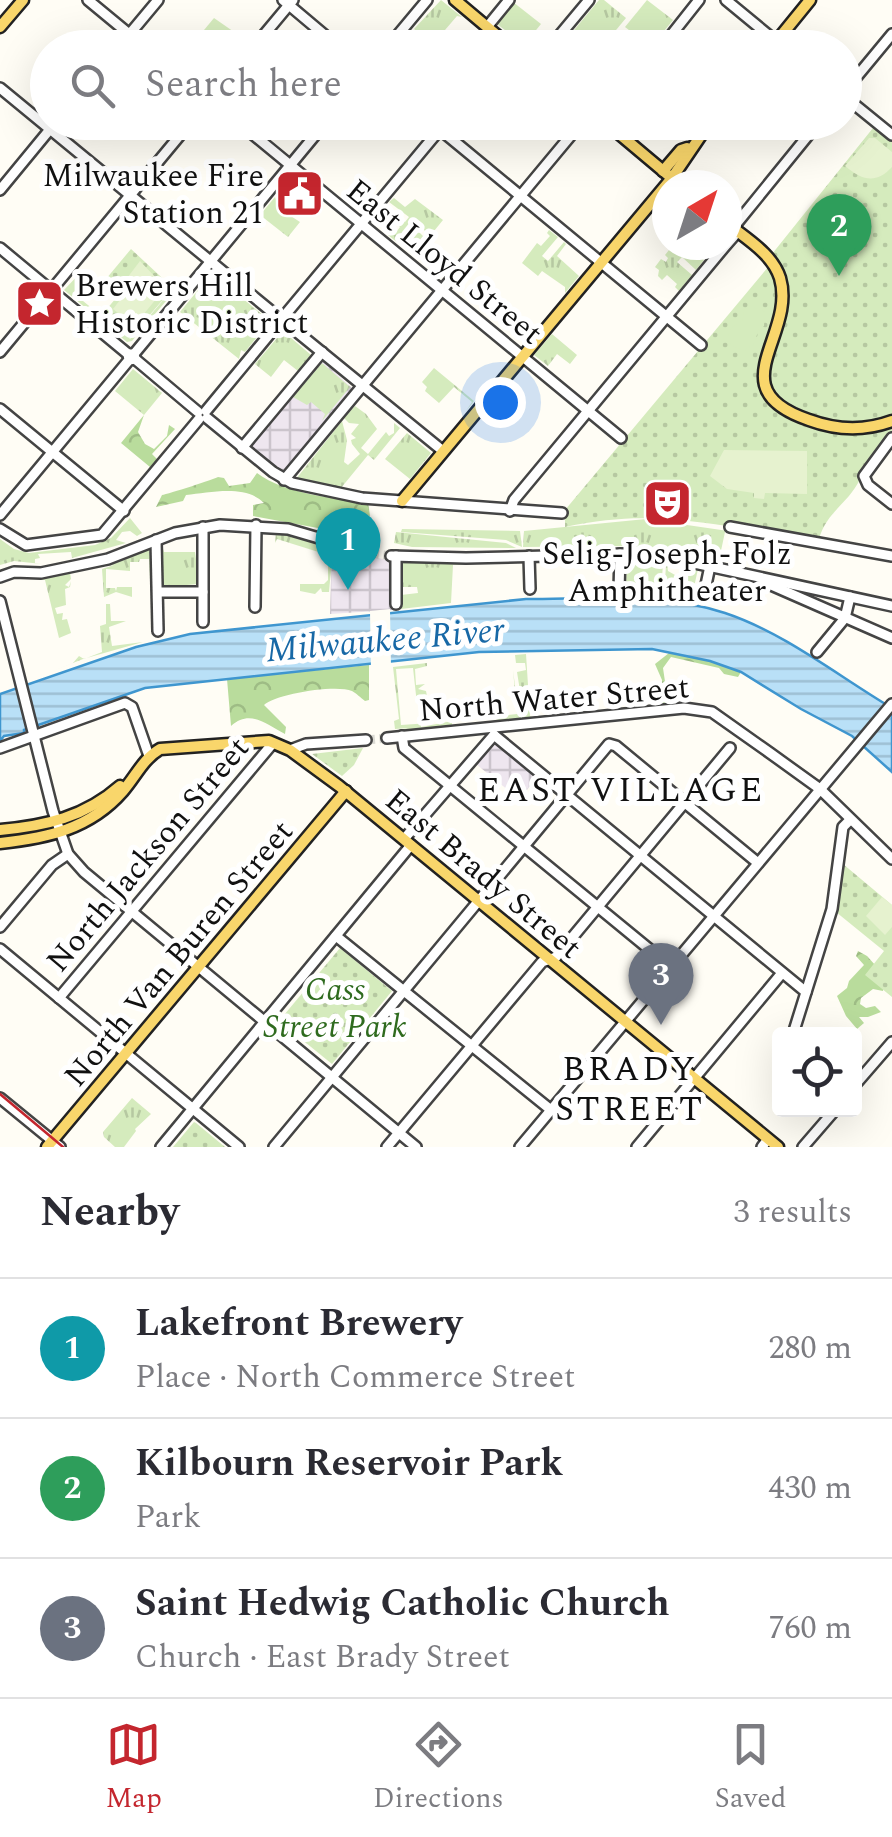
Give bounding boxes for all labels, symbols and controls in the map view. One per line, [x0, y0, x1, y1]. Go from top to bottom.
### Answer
search box [30, 30, 862, 140]
text: Search here [145, 56, 342, 114]
icon: search [65, 58, 120, 113]
place label: Milwaukee Fire Station 21 [42, 152, 264, 238]
public building icon: Milwaukee Fire Station 21 [273, 167, 325, 219]
street label: East Lloyd Street [335, 167, 553, 357]
north arrow [652, 170, 742, 260]
pin: 2 [806, 194, 872, 276]
place label: Brewers Hill Historic District [75, 262, 308, 348]
place icon: Brewers Hill Historic District [14, 277, 66, 329]
your location [475, 377, 526, 428]
theatre icon: Selig-Joseph-Folz Amphitheater [641, 477, 693, 529]
pin: 1 [316, 508, 380, 590]
place label: Selig-Joseph-Folz Amphitheater [542, 530, 792, 616]
water label: Milwaukee River [263, 604, 508, 677]
street label: North Water Street [417, 663, 691, 736]
street label: North Jackson Street [35, 726, 262, 984]
district label: EAST VILLAGE [477, 764, 765, 817]
street label: East Brady Street [374, 777, 592, 971]
street label: North Van Buren Street [53, 810, 306, 1098]
pin: 3 [628, 942, 694, 1025]
park label: Cass Street Park [263, 966, 407, 1052]
map controls [772, 1027, 862, 1117]
button: locate [772, 1027, 862, 1117]
district label: BRADY STREET [555, 1043, 705, 1136]
text: Nearby [40, 1181, 179, 1244]
text: 3 results [733, 1188, 852, 1237]
text: Lakefront Brewery [135, 1295, 462, 1353]
text: 1 [64, 1324, 81, 1373]
text: 280 m [768, 1324, 852, 1373]
text: Place · North Commerce Street [135, 1353, 575, 1402]
text: Kilbourn Reservoir Park [135, 1435, 563, 1493]
text: 2 [64, 1464, 81, 1513]
text: 430 m [768, 1464, 852, 1513]
text: Park [135, 1493, 201, 1542]
text: Saint Hedwig Catholic Church [135, 1575, 670, 1633]
text: 3 [64, 1604, 81, 1653]
text: 760 m [768, 1604, 852, 1653]
text: Church · East Brady Street [135, 1633, 510, 1682]
tab: Map [106, 1717, 162, 1820]
tab: Directions [373, 1717, 504, 1820]
tab: Saved [715, 1717, 786, 1820]

